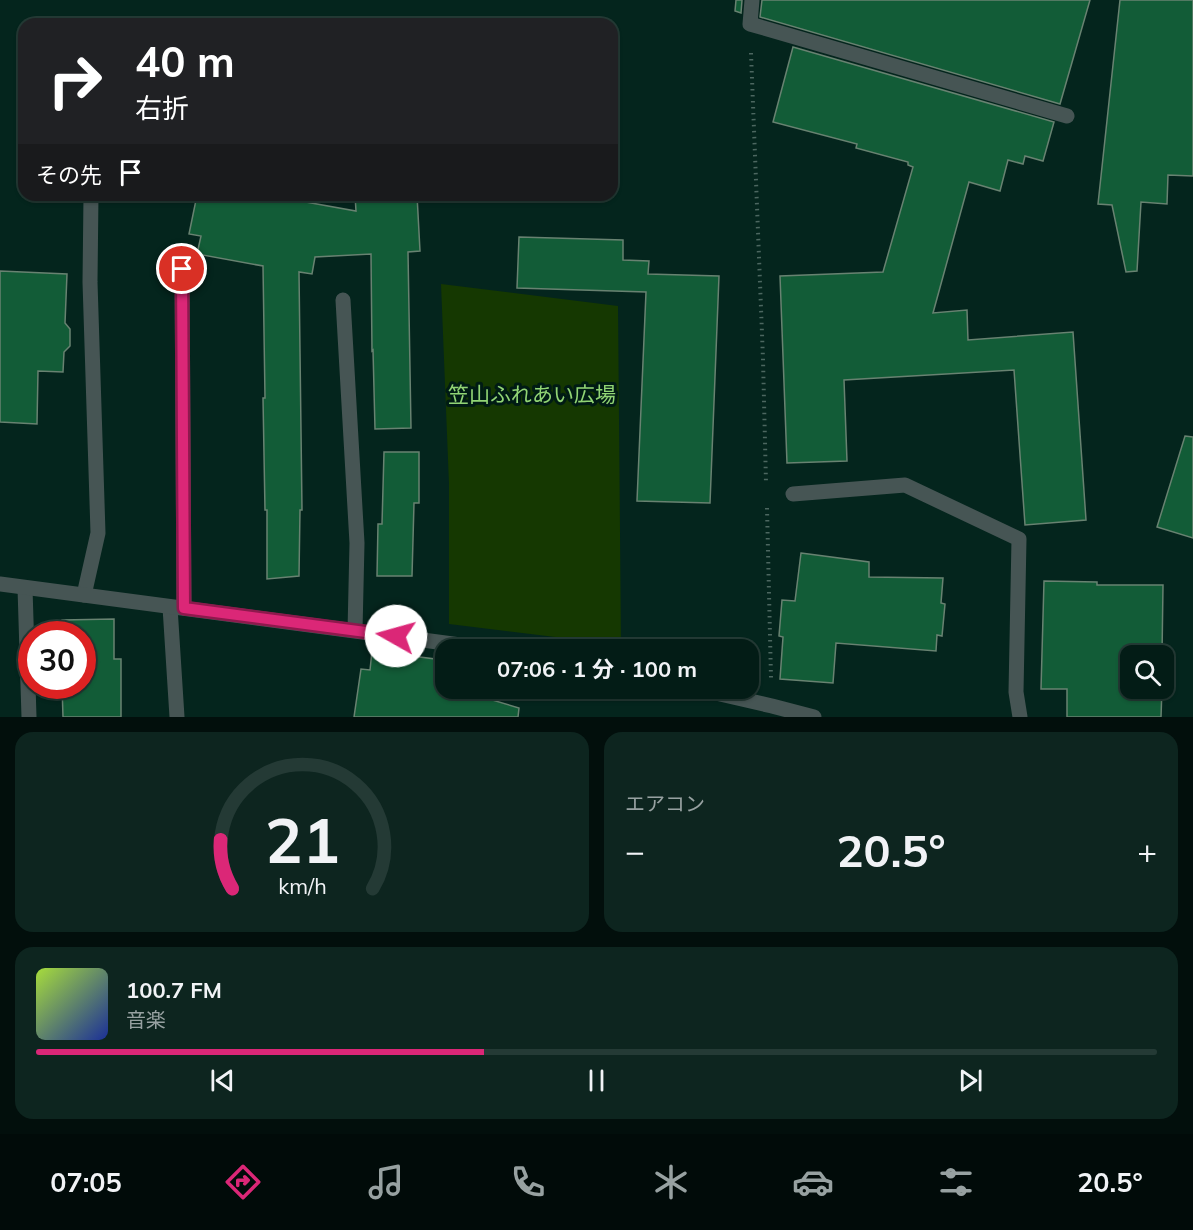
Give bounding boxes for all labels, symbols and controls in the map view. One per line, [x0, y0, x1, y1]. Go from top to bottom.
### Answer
text: 40 m [135, 35, 235, 88]
icon: right [36, 42, 114, 120]
text: 右折 [135, 91, 189, 125]
icon: arrive [114, 156, 147, 189]
text: その先 [36, 161, 102, 189]
pin [156, 243, 207, 294]
icon: arrive [165, 252, 198, 285]
park label: 笠山ふれあい広場 [448, 381, 616, 407]
position arrow [364, 604, 428, 668]
speed limit sign: 30 [18, 621, 96, 699]
map controls [1120, 645, 1174, 699]
button: search [1120, 645, 1174, 699]
text: 07:06 · 1 分 · 100 m [497, 655, 697, 683]
text: エアコン [625, 791, 705, 816]
text: 21 [265, 800, 339, 879]
text: 20.5° [836, 822, 946, 878]
text: − [625, 830, 645, 871]
text: + [1137, 830, 1157, 871]
text: km/h [278, 872, 326, 899]
text: 100.7 FM [126, 976, 222, 1004]
text: 音楽 [126, 1007, 166, 1032]
icon: previous [206, 1064, 239, 1097]
icon: pause [580, 1064, 613, 1097]
icon: next [954, 1064, 987, 1097]
icon: directions [222, 1161, 264, 1203]
icon: music [365, 1161, 407, 1203]
icon: phone [507, 1161, 549, 1203]
icon: climate [650, 1161, 692, 1203]
icon: car [792, 1161, 834, 1203]
icon: filters [935, 1161, 977, 1203]
text: 07:05 [50, 1165, 122, 1199]
text: 20.5° [1077, 1165, 1143, 1199]

